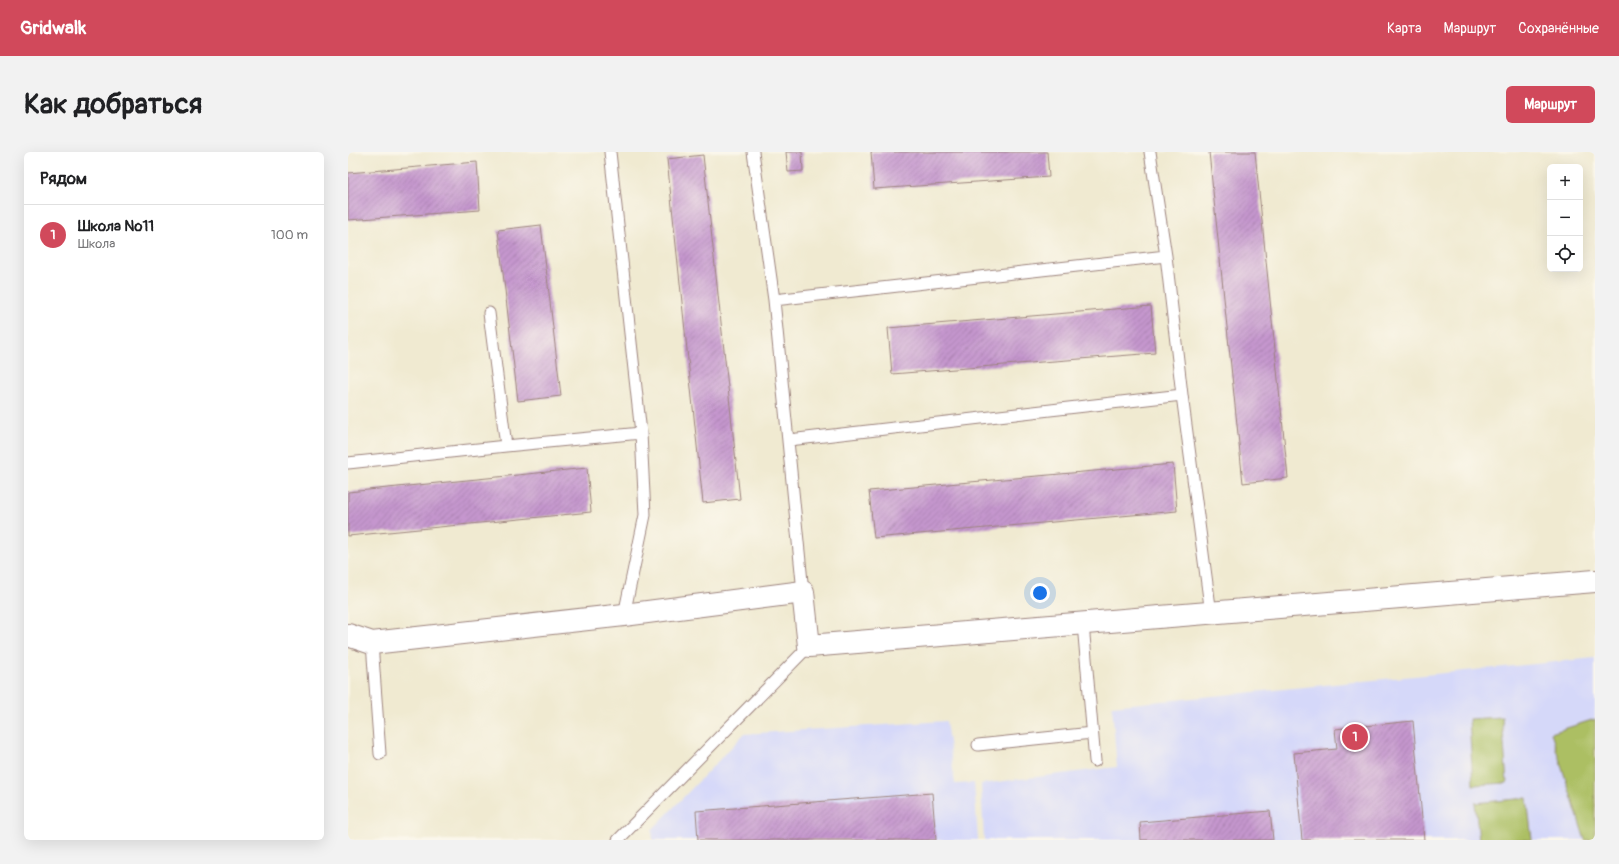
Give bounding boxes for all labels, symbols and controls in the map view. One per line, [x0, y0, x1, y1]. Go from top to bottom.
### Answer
text: Gridwalk [20, 16, 86, 40]
text: Карта [1387, 20, 1422, 37]
text: Маршрут [1444, 20, 1496, 37]
text: Сохранённые [1518, 20, 1599, 37]
button: Маршрут [1506, 86, 1595, 123]
text: Как добраться [24, 87, 202, 122]
map controls [1547, 164, 1583, 272]
button: + [1547, 164, 1583, 200]
text: Рядом [40, 168, 87, 189]
button: − [1547, 200, 1583, 236]
text: Школа №11 [78, 217, 154, 236]
text: 1 [50, 227, 56, 243]
text: 100 m [271, 227, 308, 243]
text: Школа [78, 236, 115, 252]
button: locate [1547, 236, 1583, 272]
your location [1030, 583, 1050, 603]
pin: 1 [1342, 722, 1368, 752]

